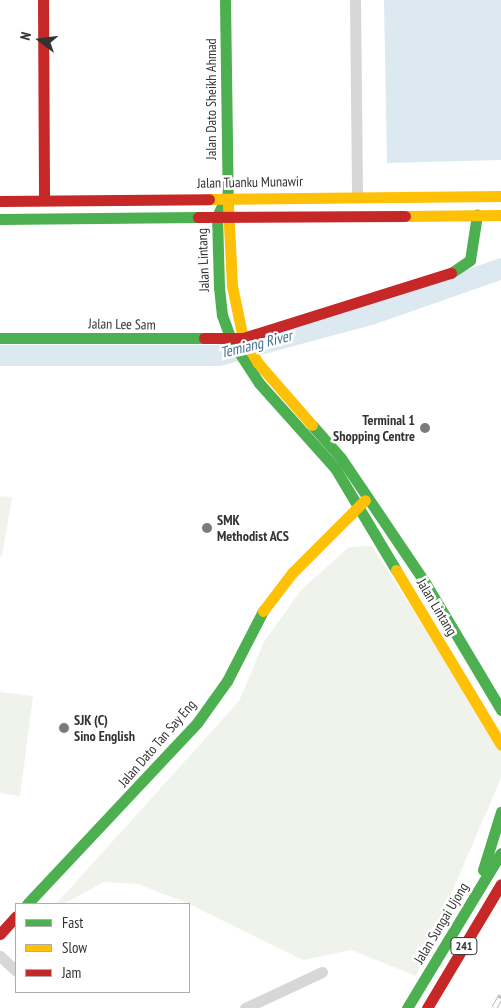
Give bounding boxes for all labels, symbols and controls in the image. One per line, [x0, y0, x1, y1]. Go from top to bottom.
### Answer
north arrow [15, 15, 65, 65]
text: N [16, 30, 35, 42]
street label: Jalan Dato Sheikh Ahmad [203, 38, 219, 160]
street label: Jalan Tuanku Munawir [197, 173, 303, 191]
street label: Jalan Lintang [193, 228, 213, 292]
street label: Jalan Lee Sam [88, 315, 156, 333]
water label: Temiang River [218, 326, 294, 362]
place label: Terminal 1 Shopping Centre [333, 412, 415, 444]
marker: Terminal 1 Shopping Centre [419, 422, 431, 434]
place label: SMK Methodist ACS [217, 512, 289, 544]
marker: SMK Methodist ACS [201, 522, 213, 534]
street label: Jalan Lintang [413, 575, 461, 639]
street label: Jalan Dato Tan Say Eng [114, 696, 200, 790]
place label: SJK (C) Sino English [74, 712, 135, 744]
marker: SJK (C) Sino English [58, 722, 70, 734]
street label: Jalan Sungai Ujong [410, 880, 472, 966]
legend [15, 903, 190, 993]
text: Fast [62, 913, 83, 932]
road number: 241 [450, 936, 478, 956]
text: Slow [62, 938, 87, 957]
text: Jam [62, 963, 81, 982]

